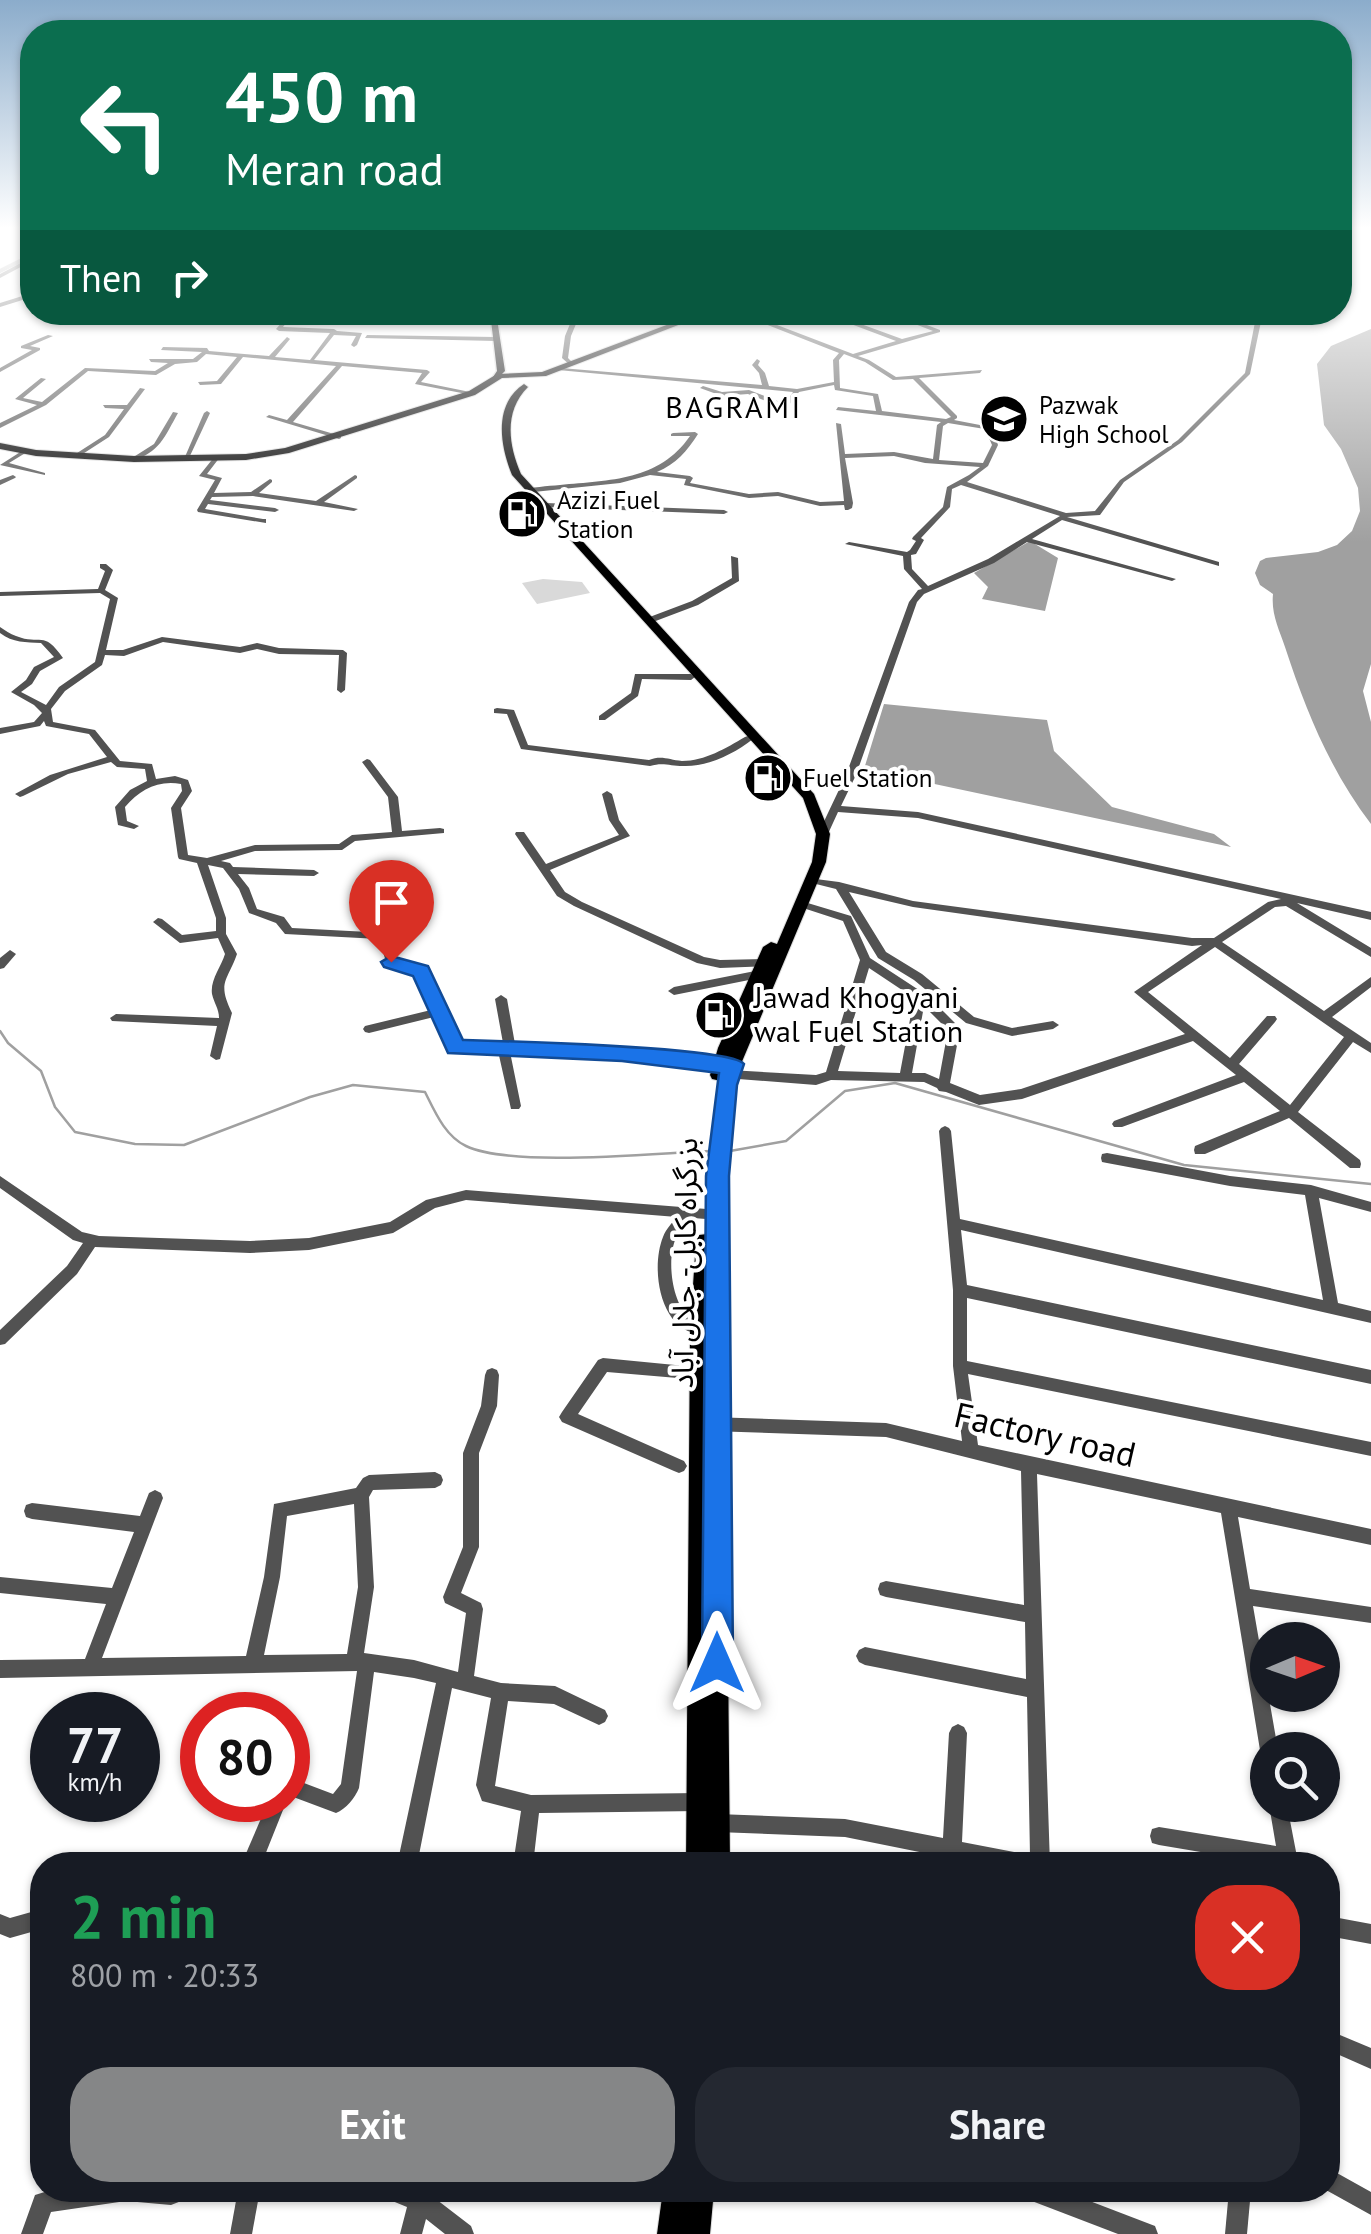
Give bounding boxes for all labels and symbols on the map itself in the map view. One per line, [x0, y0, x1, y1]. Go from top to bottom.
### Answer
district label: BAGRAMI [665, 387, 803, 426]
place label: Pazwak High School [1039, 389, 1169, 450]
school or university icon: Pazwak High School [978, 393, 1030, 445]
place label: Azizi Fuel Station [557, 484, 661, 545]
fuel station icon: Azizi Fuel Station [496, 488, 548, 540]
fuel station icon: Fuel Station [742, 752, 794, 804]
place label: Fuel Station [803, 762, 932, 794]
pin [349, 860, 434, 963]
place label: Jawad Khogyani wal Fuel Station [752, 977, 963, 1050]
fuel station icon: Jawad Khogyani wal Fuel Station [693, 989, 745, 1041]
street label: بزرگراه کابل- جلال آباد [662, 1137, 705, 1389]
street label: Factory road [950, 1391, 1140, 1477]
position arrow [665, 1611, 769, 1715]
north arrow [1250, 1622, 1340, 1712]
speed limit sign: 80 [180, 1692, 310, 1822]

